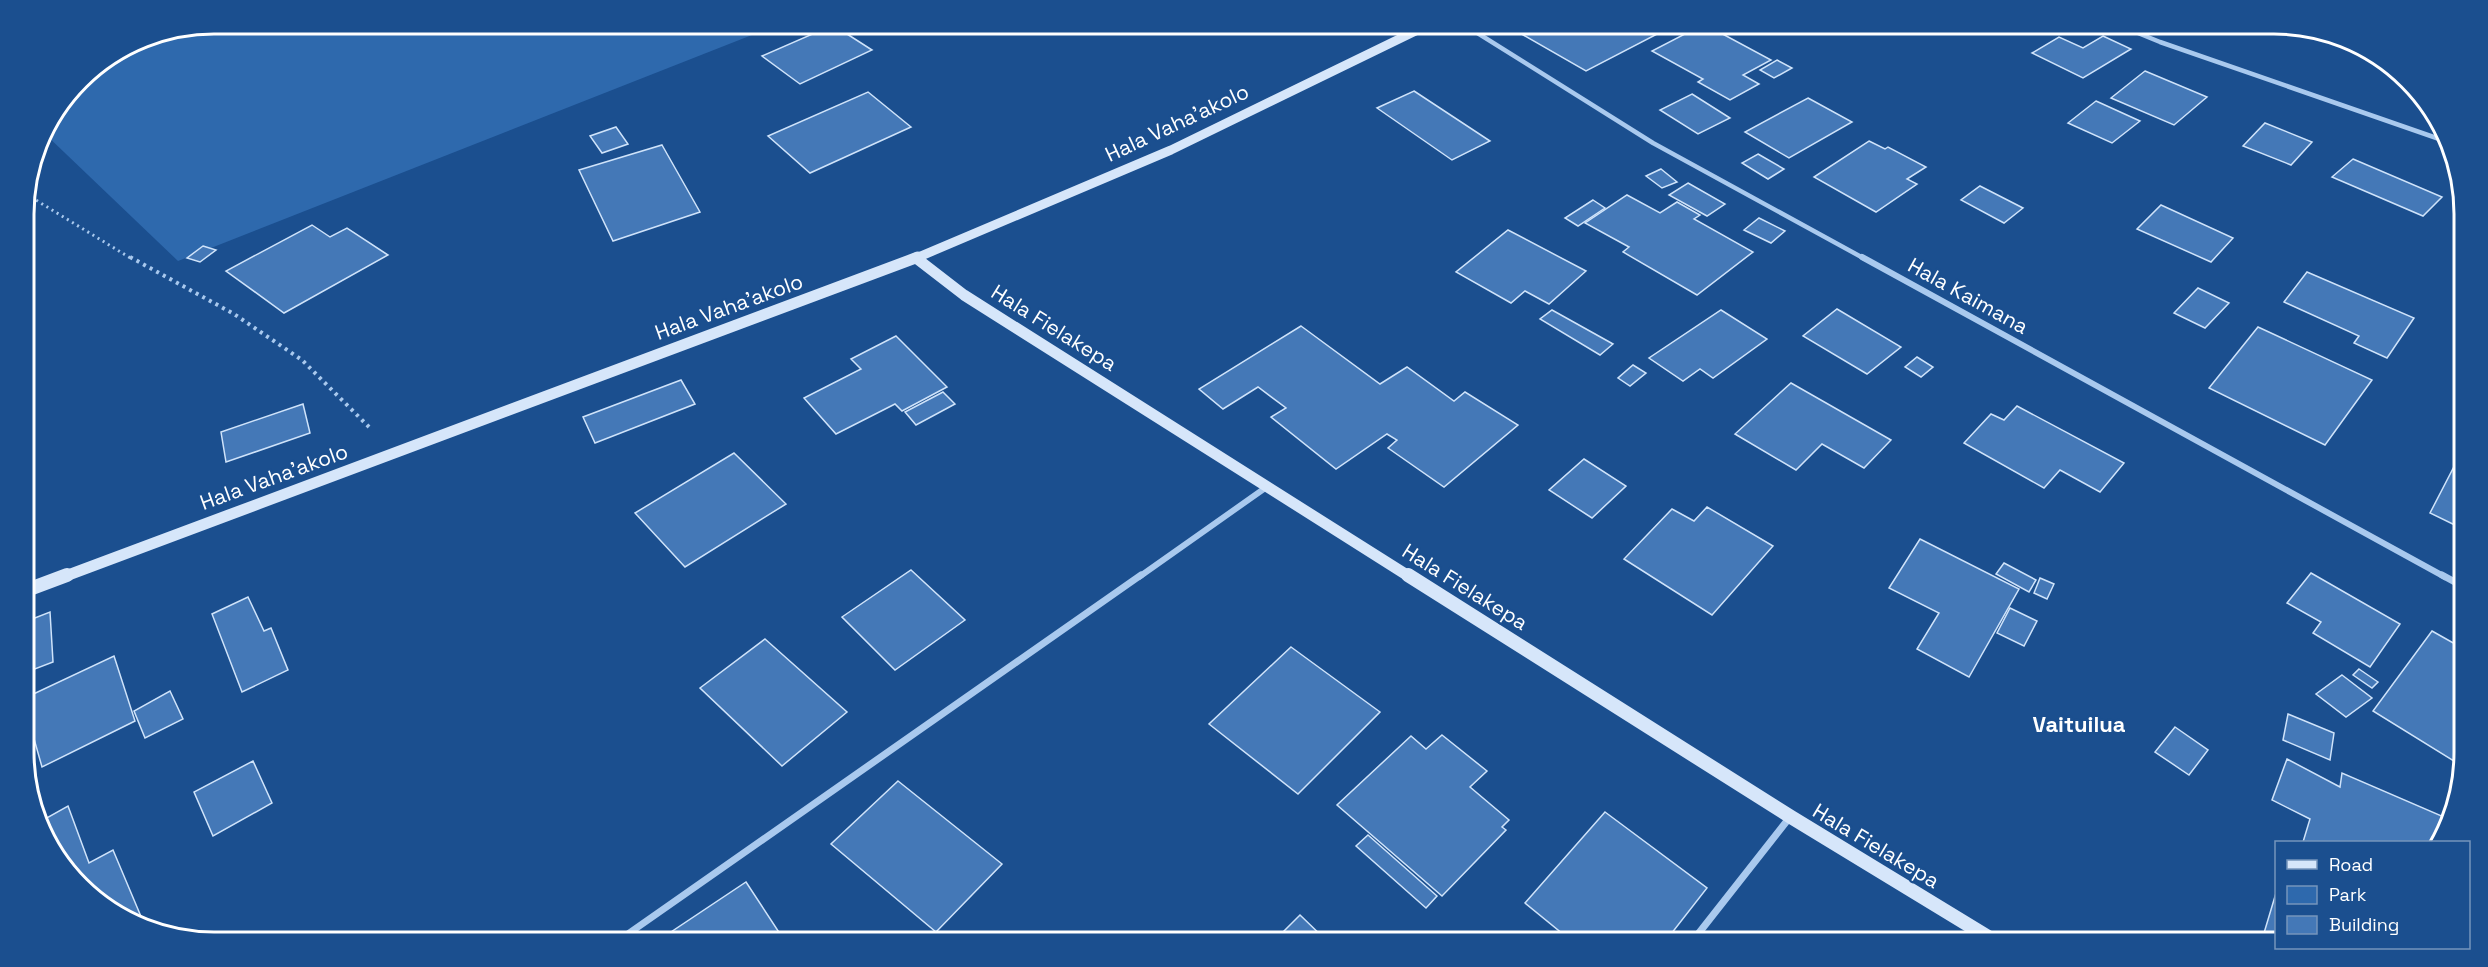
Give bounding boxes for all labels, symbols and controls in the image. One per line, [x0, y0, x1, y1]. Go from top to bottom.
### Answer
street label: Hala Vaha'akolo [1101, 77, 1253, 168]
street label: Hala Kaimana [1903, 251, 2033, 340]
street label: Hala Vaha'akolo [651, 267, 807, 346]
street label: Hala Fielakepa [986, 278, 1122, 377]
street label: Hala Vaha'akolo [196, 437, 352, 516]
street label: Hala Fielakepa [1397, 537, 1533, 636]
district label: Vaituilua [2032, 710, 2126, 738]
street label: Hala Fielakepa [1808, 797, 1945, 894]
legend [2275, 841, 2470, 949]
text: Road [2329, 853, 2373, 876]
text: Park [2329, 883, 2367, 906]
text: Building [2329, 913, 2399, 936]

